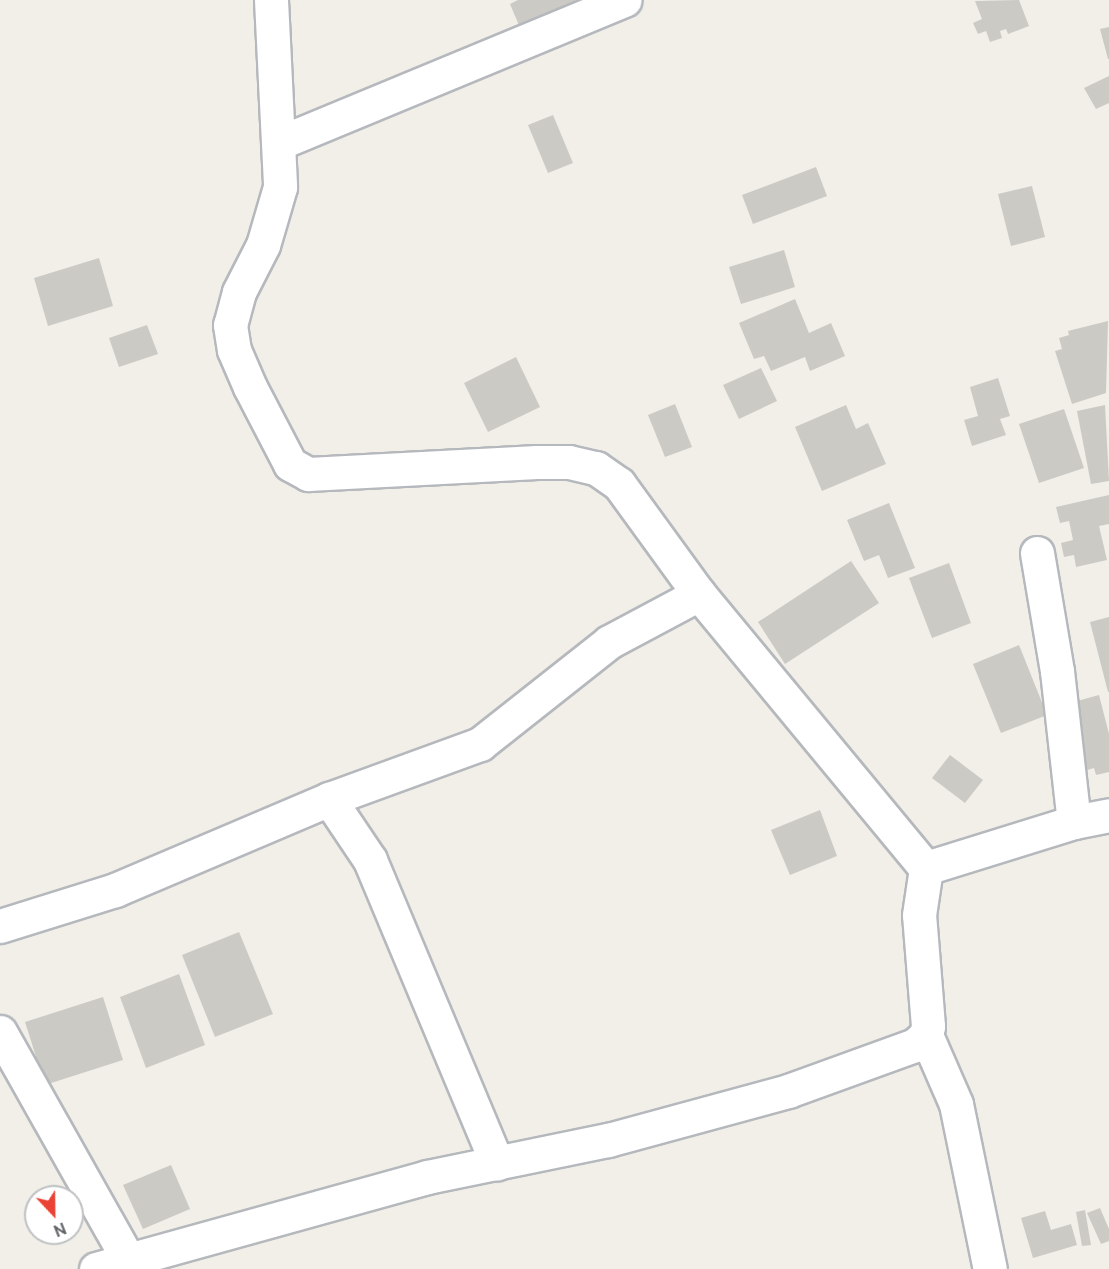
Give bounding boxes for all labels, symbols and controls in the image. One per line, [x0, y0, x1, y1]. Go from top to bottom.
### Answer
north arrow [24, 1185, 84, 1245]
text: N [51, 1219, 69, 1240]

